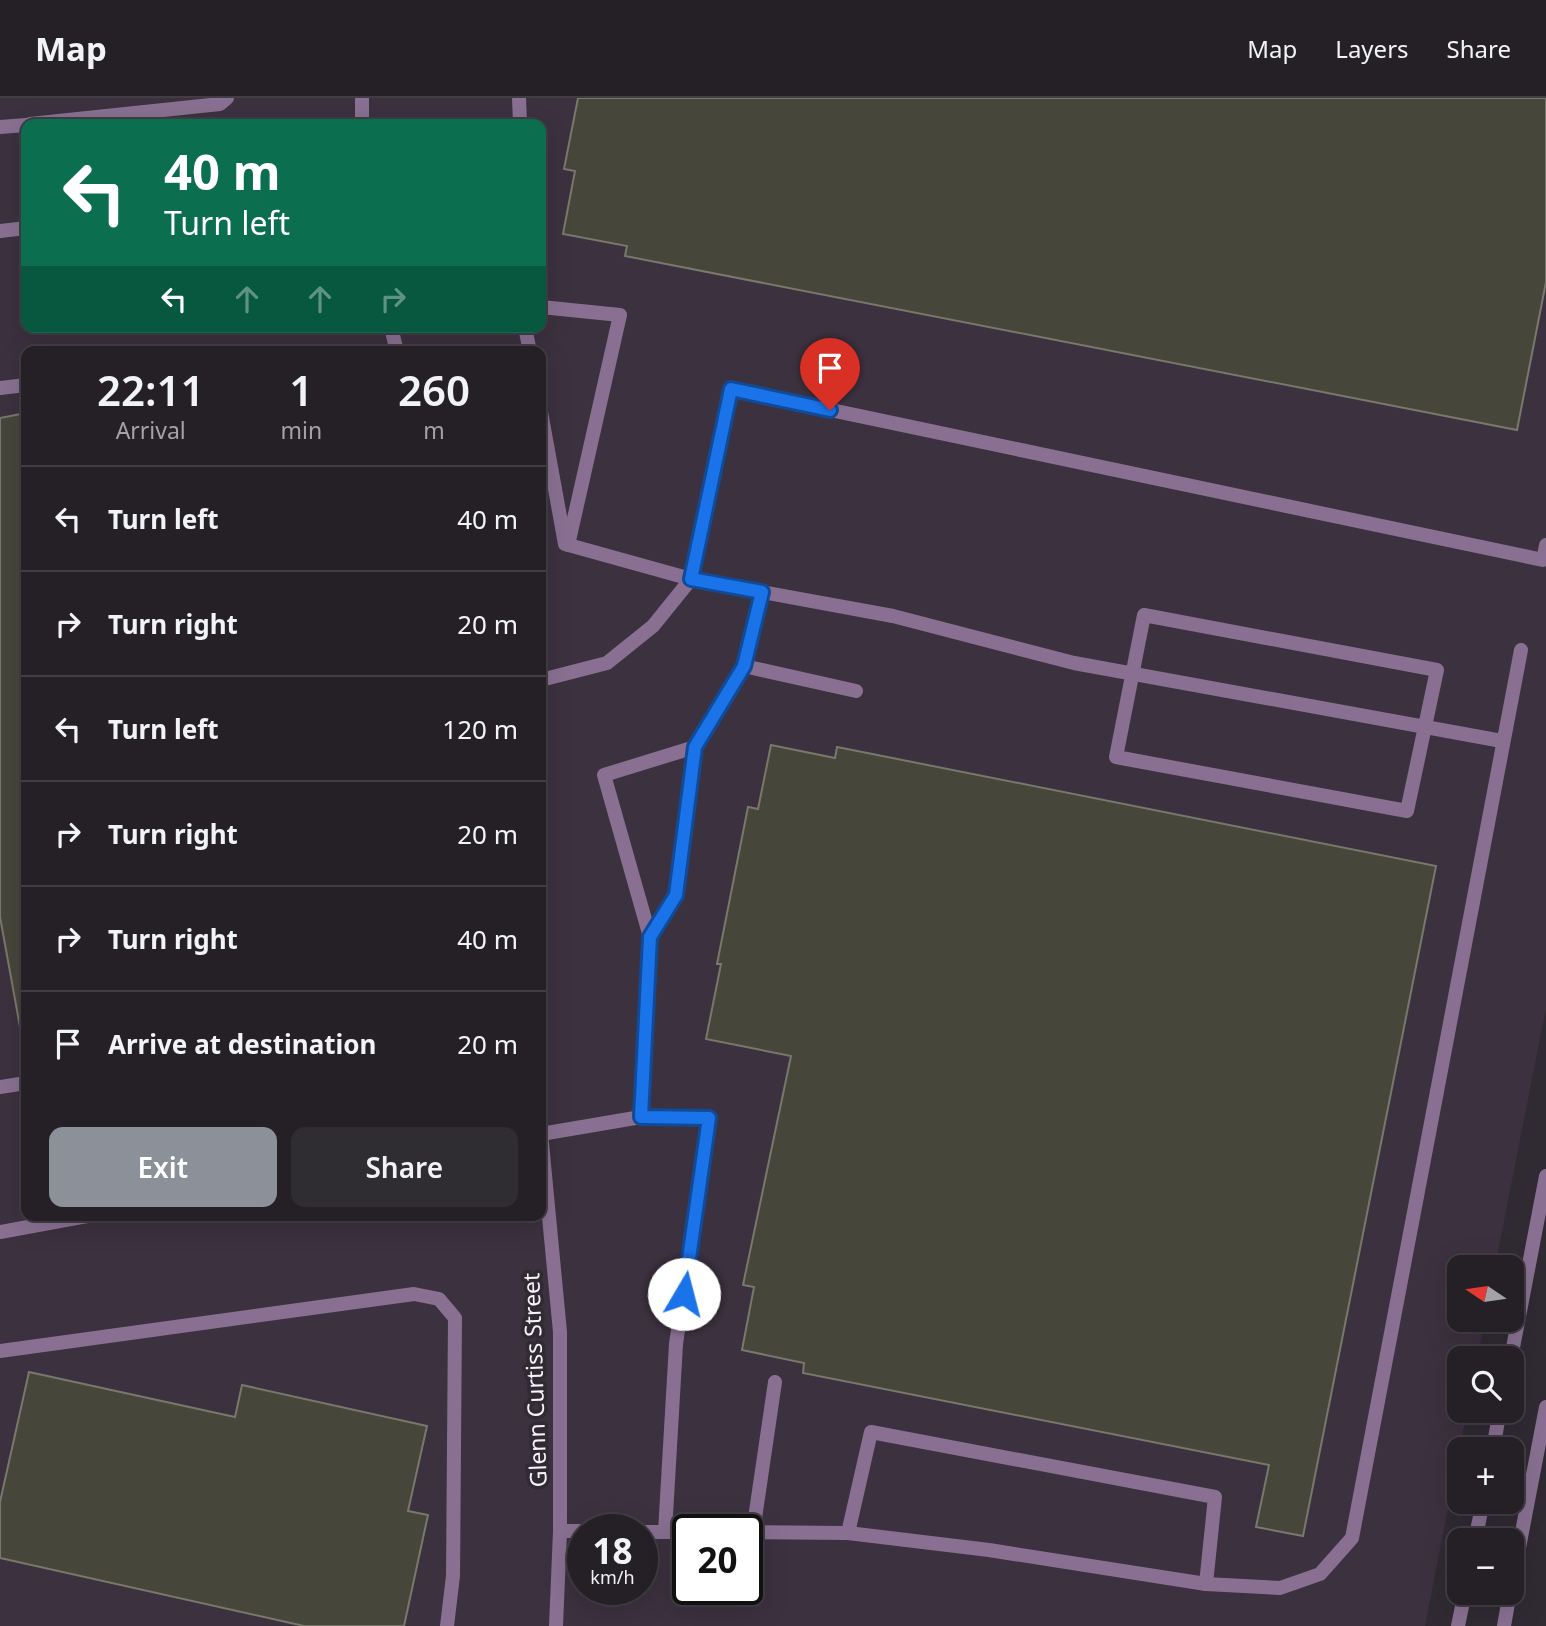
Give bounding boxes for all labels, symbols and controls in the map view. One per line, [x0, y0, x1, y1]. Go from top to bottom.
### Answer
text: Map [35, 26, 107, 71]
text: Map [1247, 32, 1297, 65]
text: Layers [1335, 32, 1409, 65]
text: Share [1447, 32, 1511, 65]
text: 40 m [164, 138, 281, 204]
icon: left [49, 147, 140, 238]
text: Turn left [164, 201, 290, 244]
icon: left [155, 280, 193, 318]
icon: ahead [228, 280, 266, 318]
icon: ahead [301, 280, 339, 318]
icon: right [374, 280, 412, 318]
pin [800, 338, 860, 410]
icon: arrive [811, 349, 849, 387]
text: 22:11 [97, 361, 205, 418]
text: 1 [289, 361, 313, 418]
text: 260 [398, 361, 470, 418]
text: Arrival [116, 414, 186, 446]
text: min [280, 414, 322, 446]
text: m [423, 414, 445, 446]
icon: left [49, 500, 87, 538]
text: Turn left [108, 501, 219, 537]
text: 40 m [457, 501, 518, 537]
icon: right [49, 605, 87, 643]
text: Turn right [108, 606, 238, 642]
text: 20 m [457, 606, 518, 642]
icon: left [49, 710, 87, 748]
text: Turn left [108, 711, 219, 747]
text: 120 m [442, 711, 518, 747]
icon: right [49, 815, 87, 853]
text: Turn right [108, 816, 238, 852]
text: 20 m [457, 816, 518, 852]
icon: right [49, 920, 87, 958]
text: Turn right [108, 921, 238, 957]
text: 40 m [457, 921, 518, 957]
icon: arrive [49, 1025, 87, 1063]
text: Arrive at destination [108, 1026, 377, 1062]
text: 20 m [457, 1026, 518, 1062]
button: Exit [49, 1127, 277, 1207]
button: Share [291, 1127, 518, 1207]
north arrow [1447, 1255, 1524, 1332]
map controls [1447, 1255, 1524, 1605]
position arrow [647, 1257, 721, 1331]
street label: Glenn Curtiss Street [514, 1272, 554, 1488]
button: search [1447, 1346, 1524, 1423]
button: + [1447, 1437, 1524, 1514]
speed limit sign: 20 [672, 1514, 763, 1605]
text: 18 [592, 1527, 633, 1574]
button: − [1447, 1528, 1524, 1605]
text: km/h [590, 1565, 635, 1589]

